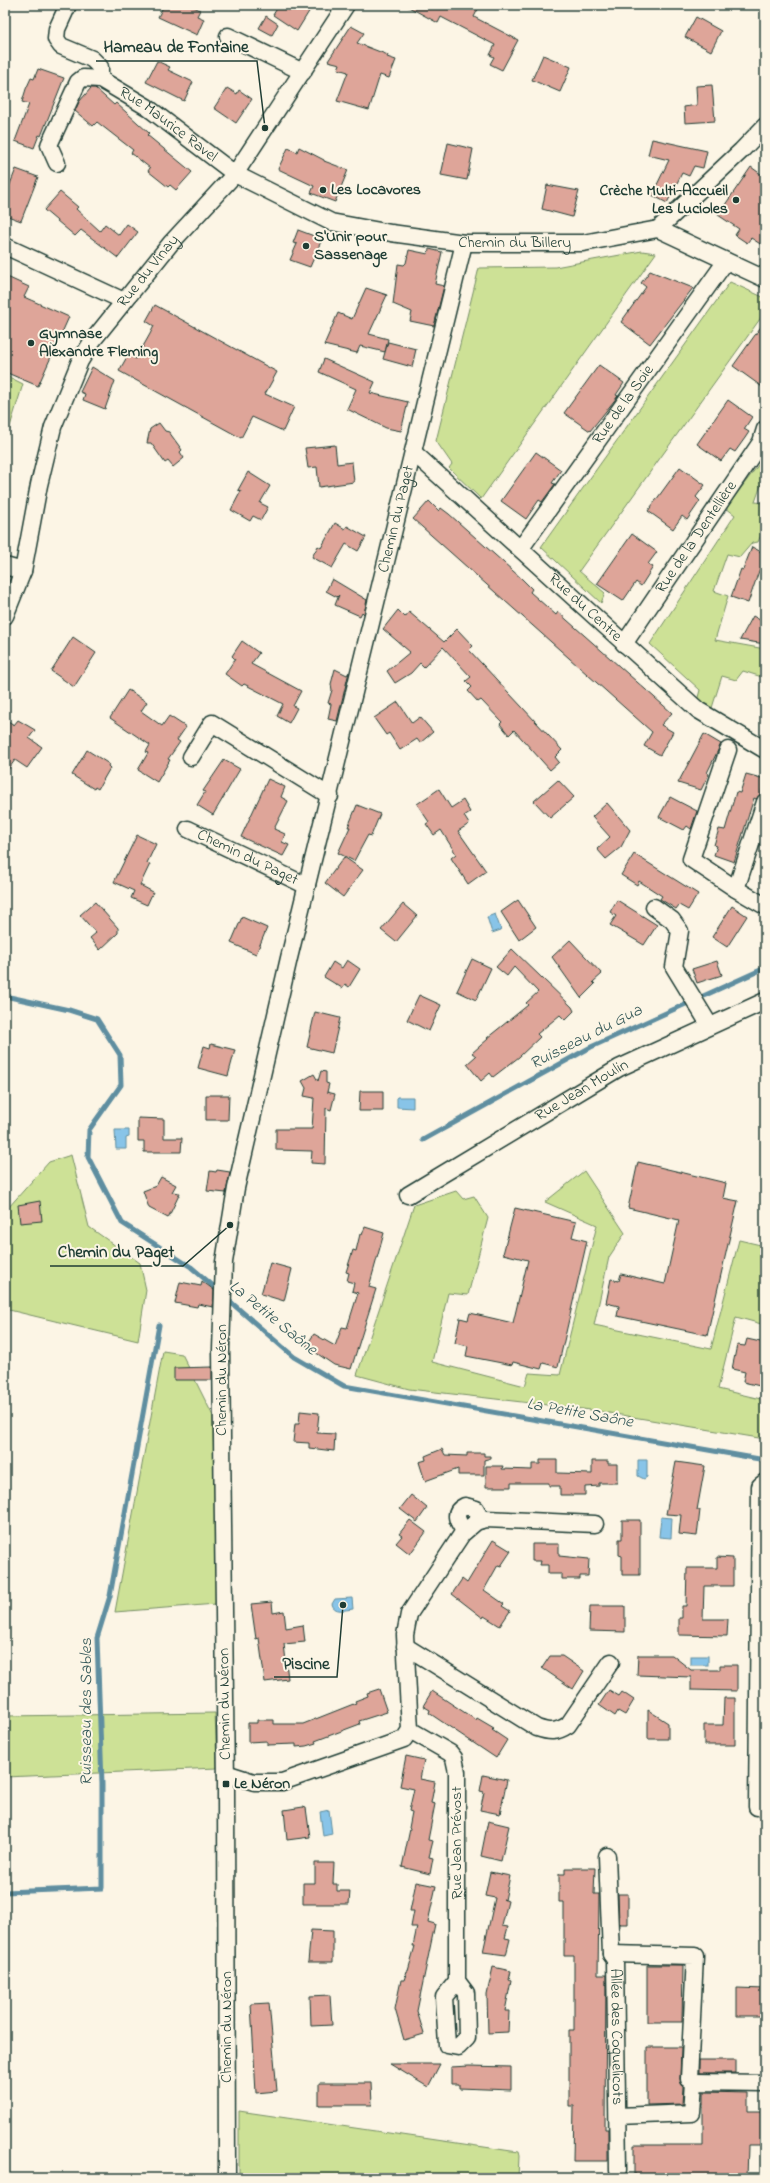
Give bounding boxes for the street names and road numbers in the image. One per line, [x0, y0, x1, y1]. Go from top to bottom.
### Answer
street label: Rue Maurice Ravel [114, 81, 223, 169]
street label: Rue du Vinay [111, 229, 185, 313]
street label: Chemin du Billery [457, 230, 571, 255]
street label: Rue de la Soie [586, 359, 661, 450]
street label: Chemin du Paget [372, 462, 421, 575]
street label: Rue de la Dentellière [650, 475, 744, 598]
street label: Rue du Centre [543, 568, 628, 648]
street label: Chemin du Paget [193, 823, 303, 892]
street label: Rue Jean Moulin [531, 1053, 633, 1128]
street label: Chemin du Néron [210, 1324, 234, 1436]
street label: Chemin du Néron [212, 1648, 238, 1760]
street label: Rue Jean Prévost [445, 1786, 469, 1900]
street label: Allée des Coquelicots [603, 1968, 629, 2105]
street label: Chemin du Néron [215, 1971, 239, 2083]

